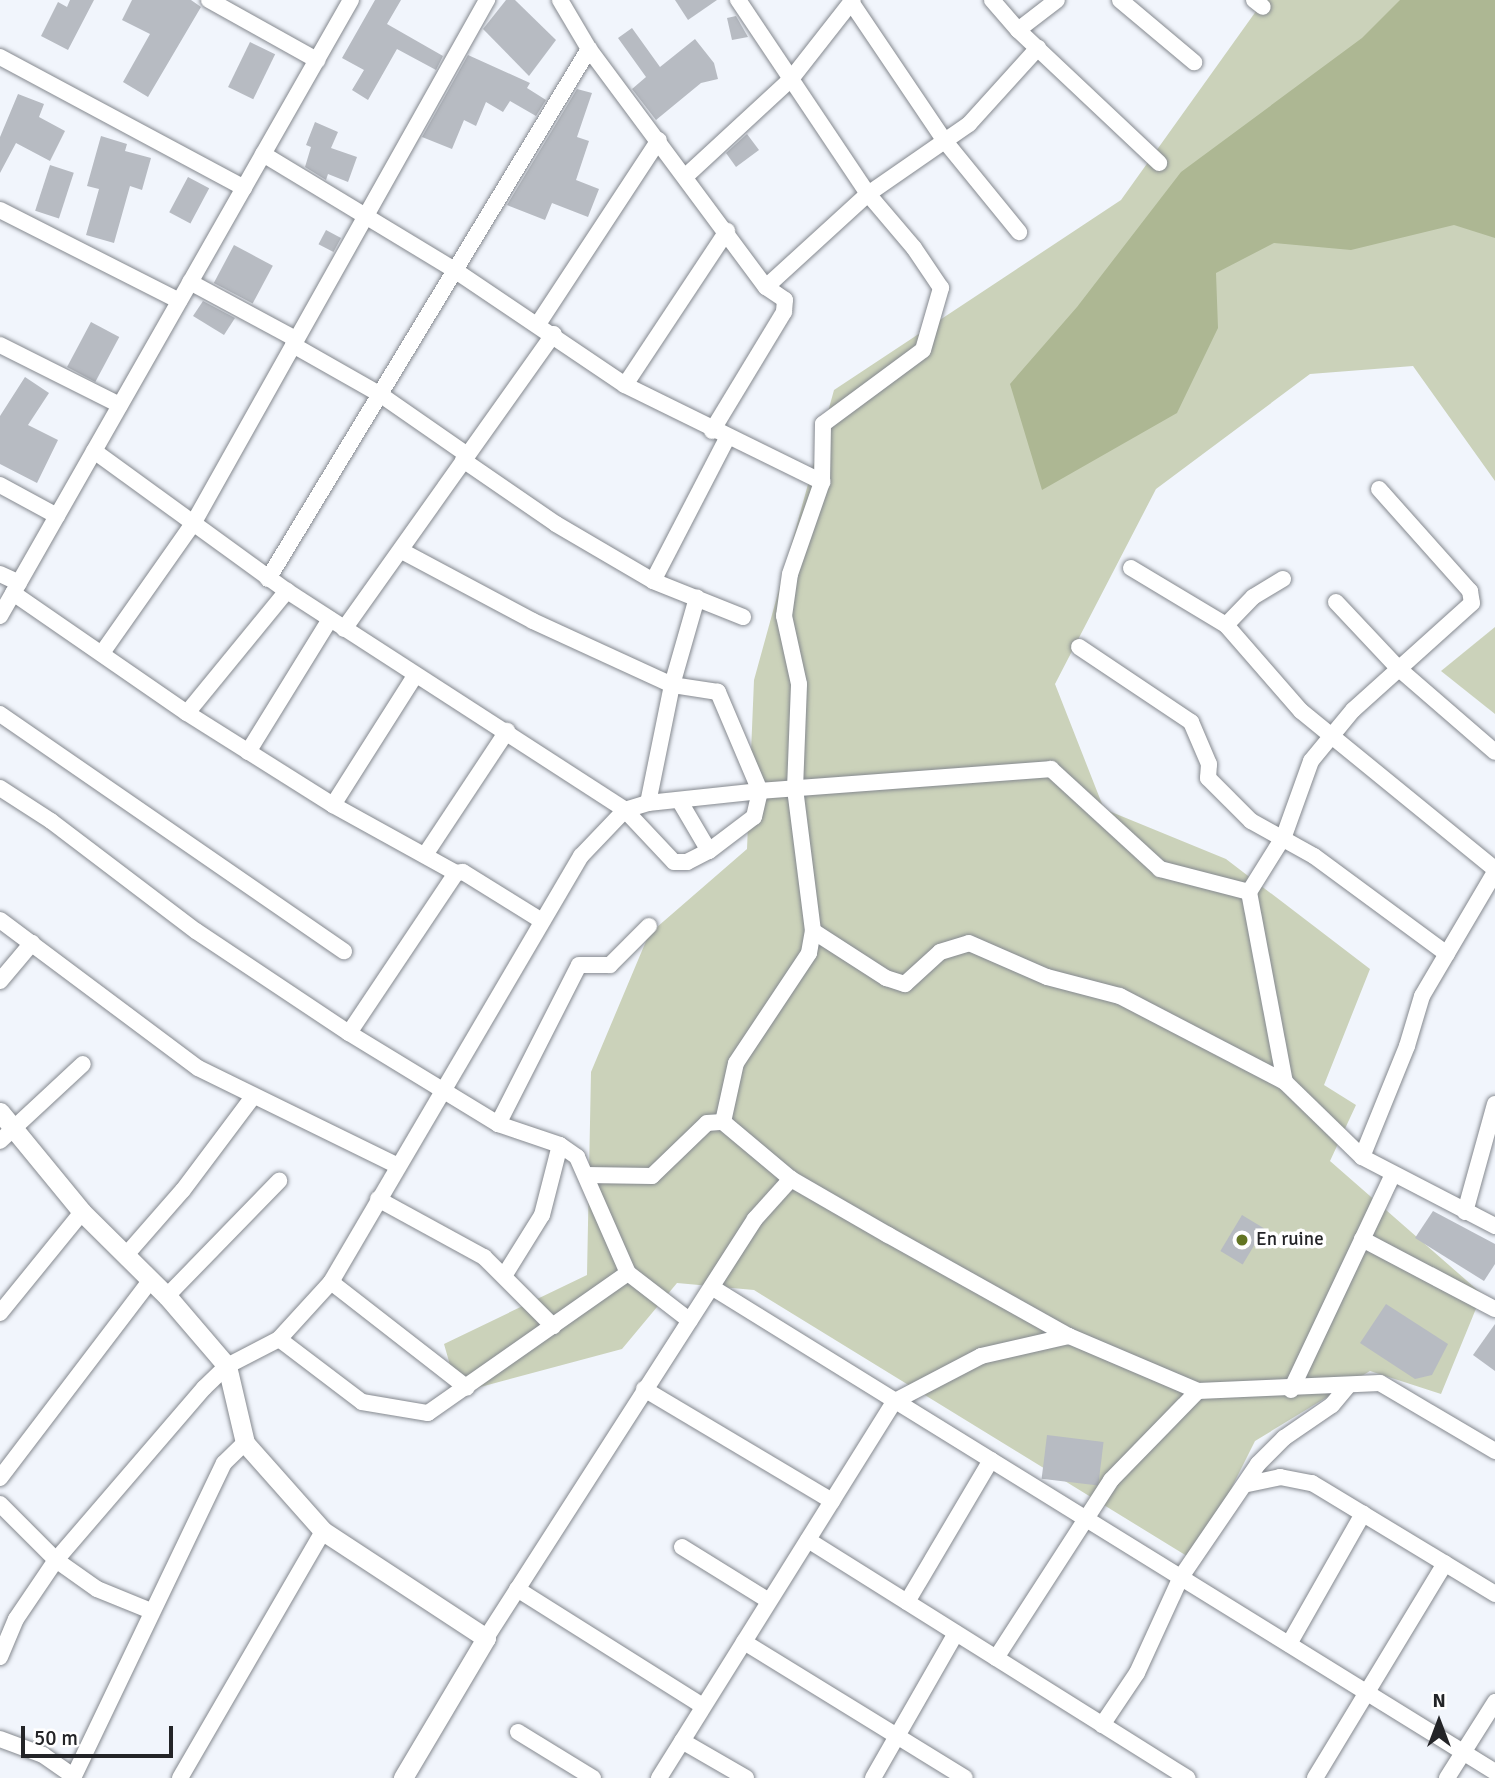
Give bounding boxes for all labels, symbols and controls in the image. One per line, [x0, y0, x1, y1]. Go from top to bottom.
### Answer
place label: En ruine [1256, 1229, 1324, 1251]
marker: En ruine [1234, 1232, 1250, 1248]
north arrow [1404, 1687, 1474, 1757]
text: N [1432, 1689, 1446, 1713]
scale bar [24, 1712, 177, 1756]
text: 50 m [34, 1725, 78, 1751]

